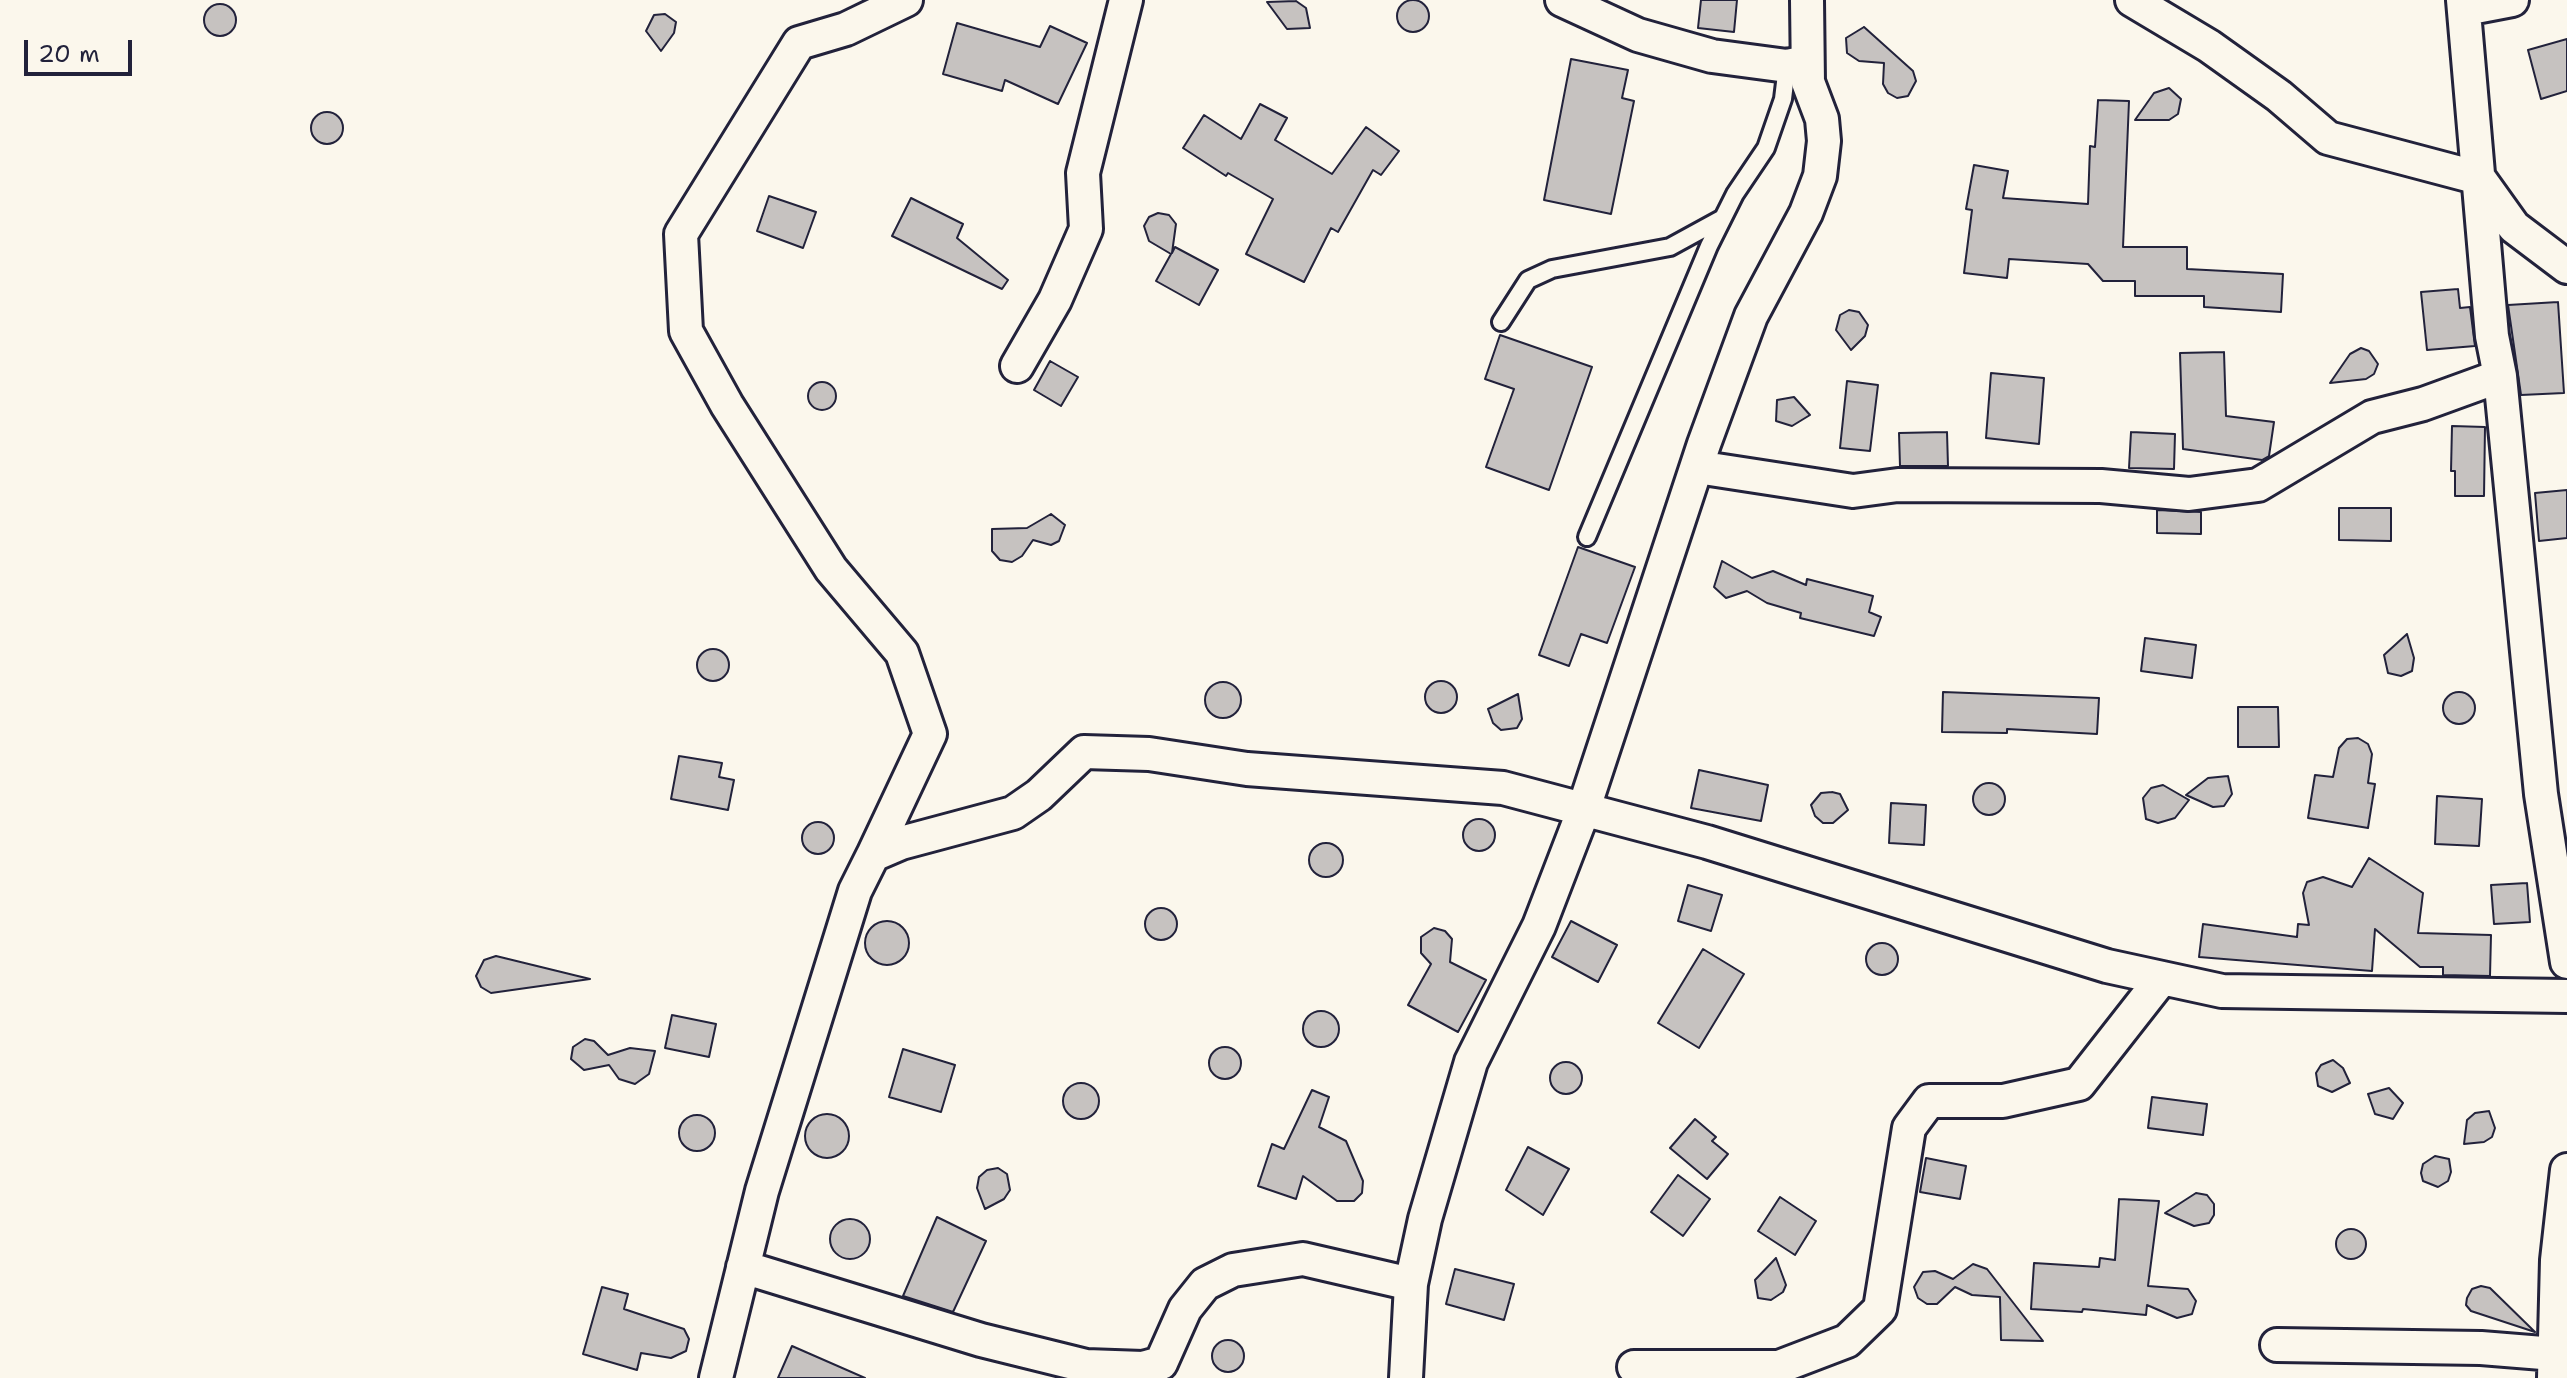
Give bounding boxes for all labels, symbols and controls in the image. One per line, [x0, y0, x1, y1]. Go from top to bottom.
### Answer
scale bar [28, 24, 136, 74]
text: 20 m [38, 38, 100, 70]

